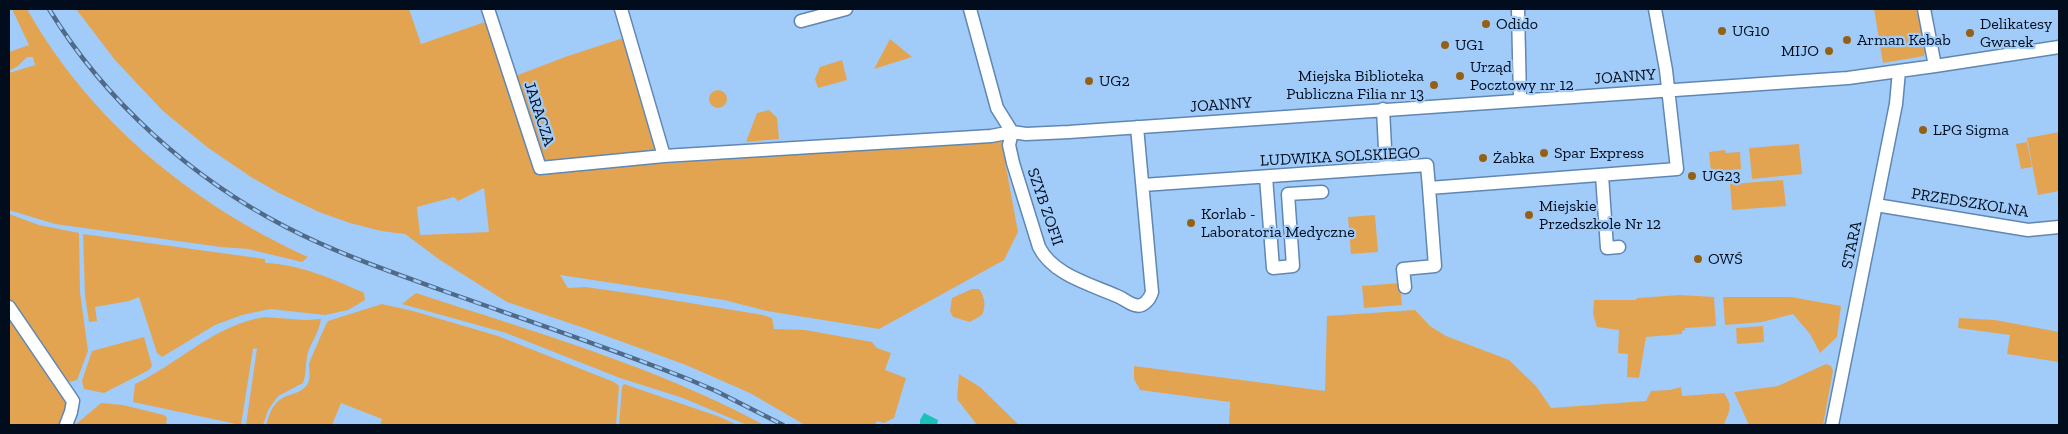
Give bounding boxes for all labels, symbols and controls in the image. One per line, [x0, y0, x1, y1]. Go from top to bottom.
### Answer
place label: Odido [1496, 14, 1538, 34]
place label: Delikatesy Gwarek [1980, 14, 2052, 52]
marker: Odido [1480, 18, 1492, 30]
place label: UG10 [1732, 21, 1770, 41]
marker: UG10 [1716, 25, 1728, 37]
marker: Delikatesy Gwarek [1964, 27, 1976, 39]
place label: Arman Kebab [1857, 30, 1951, 50]
marker: Arman Kebab [1841, 34, 1853, 46]
place label: UG1 [1455, 35, 1484, 55]
marker: UG1 [1439, 39, 1451, 51]
place label: MIJO [1781, 41, 1819, 61]
marker: MIJO [1823, 45, 1835, 57]
place label: Urząd Pocztowy nr 12 [1470, 57, 1574, 95]
street label: JOANNY [1593, 65, 1657, 89]
place label: Miejska Biblioteka Publiczna Filia nr 13 [1286, 66, 1424, 104]
marker: Urząd Pocztowy nr 12 [1454, 70, 1466, 82]
place label: UG2 [1099, 71, 1130, 91]
marker: UG2 [1083, 75, 1095, 87]
street label: JARACZA [520, 79, 558, 149]
marker: Miejska Biblioteka Publiczna Filia nr 13 [1428, 79, 1440, 91]
street label: JOANNY [1189, 93, 1253, 117]
place label: LPG Sigma [1933, 120, 2009, 140]
marker: LPG Sigma [1917, 124, 1929, 136]
street label: LUDWIKA SOLSKIEGO [1260, 143, 1420, 171]
place label: Spar Express [1554, 143, 1644, 163]
marker: Spar Express [1538, 147, 1550, 159]
place label: Żabka [1493, 148, 1535, 168]
marker: Żabka [1477, 152, 1489, 164]
street label: SZYB ZOFII [1023, 166, 1067, 248]
place label: UG23 [1702, 166, 1740, 186]
marker: UG23 [1686, 170, 1698, 182]
street label: PRZEDSZKOLNA [1910, 184, 2030, 222]
place label: Miejskie Przedszkole Nr 12 [1539, 196, 1661, 234]
place label: Korlab - Laboratoria Medyczne [1201, 204, 1355, 242]
marker: Miejskie Przedszkole Nr 12 [1523, 209, 1535, 221]
marker: Korlab - Laboratoria Medyczne [1185, 217, 1197, 229]
street label: STARA [1838, 219, 1866, 271]
place label: OWŚ [1708, 249, 1743, 269]
marker: OWŚ [1692, 253, 1704, 265]

